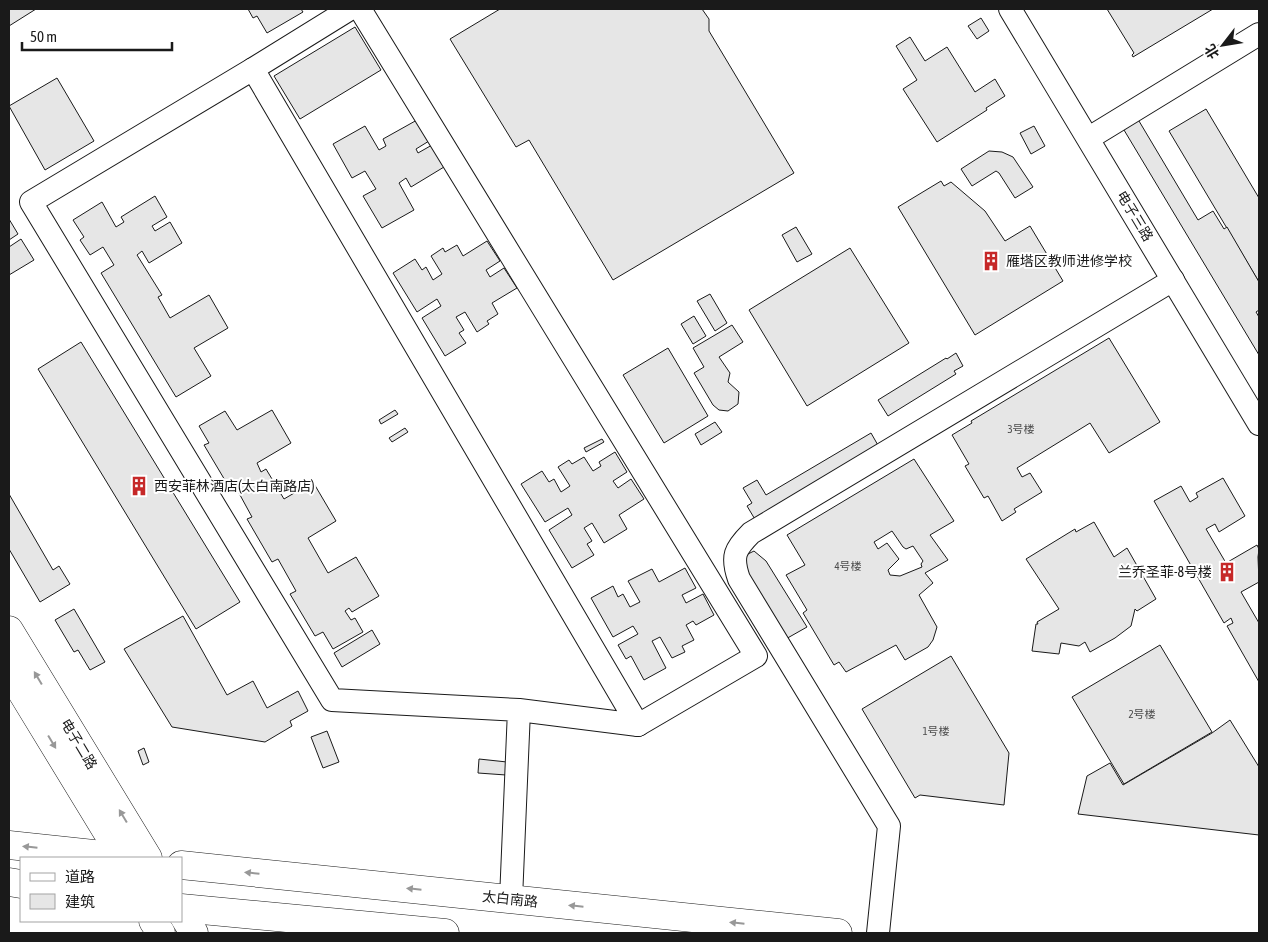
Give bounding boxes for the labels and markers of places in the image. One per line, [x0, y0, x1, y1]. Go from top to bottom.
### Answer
building icon: 雁塔区教师进修学校 [980, 250, 1002, 272]
place label: 雁塔区教师进修学校 [1006, 253, 1132, 269]
building icon: 西安菲林酒店(太白南路店) [128, 475, 150, 497]
place label: 西安菲林酒店(太白南路店) [154, 478, 315, 494]
building icon: 兰乔圣菲-8号楼 [1216, 561, 1238, 583]
place label: 兰乔圣菲-8号楼 [1118, 564, 1212, 580]

